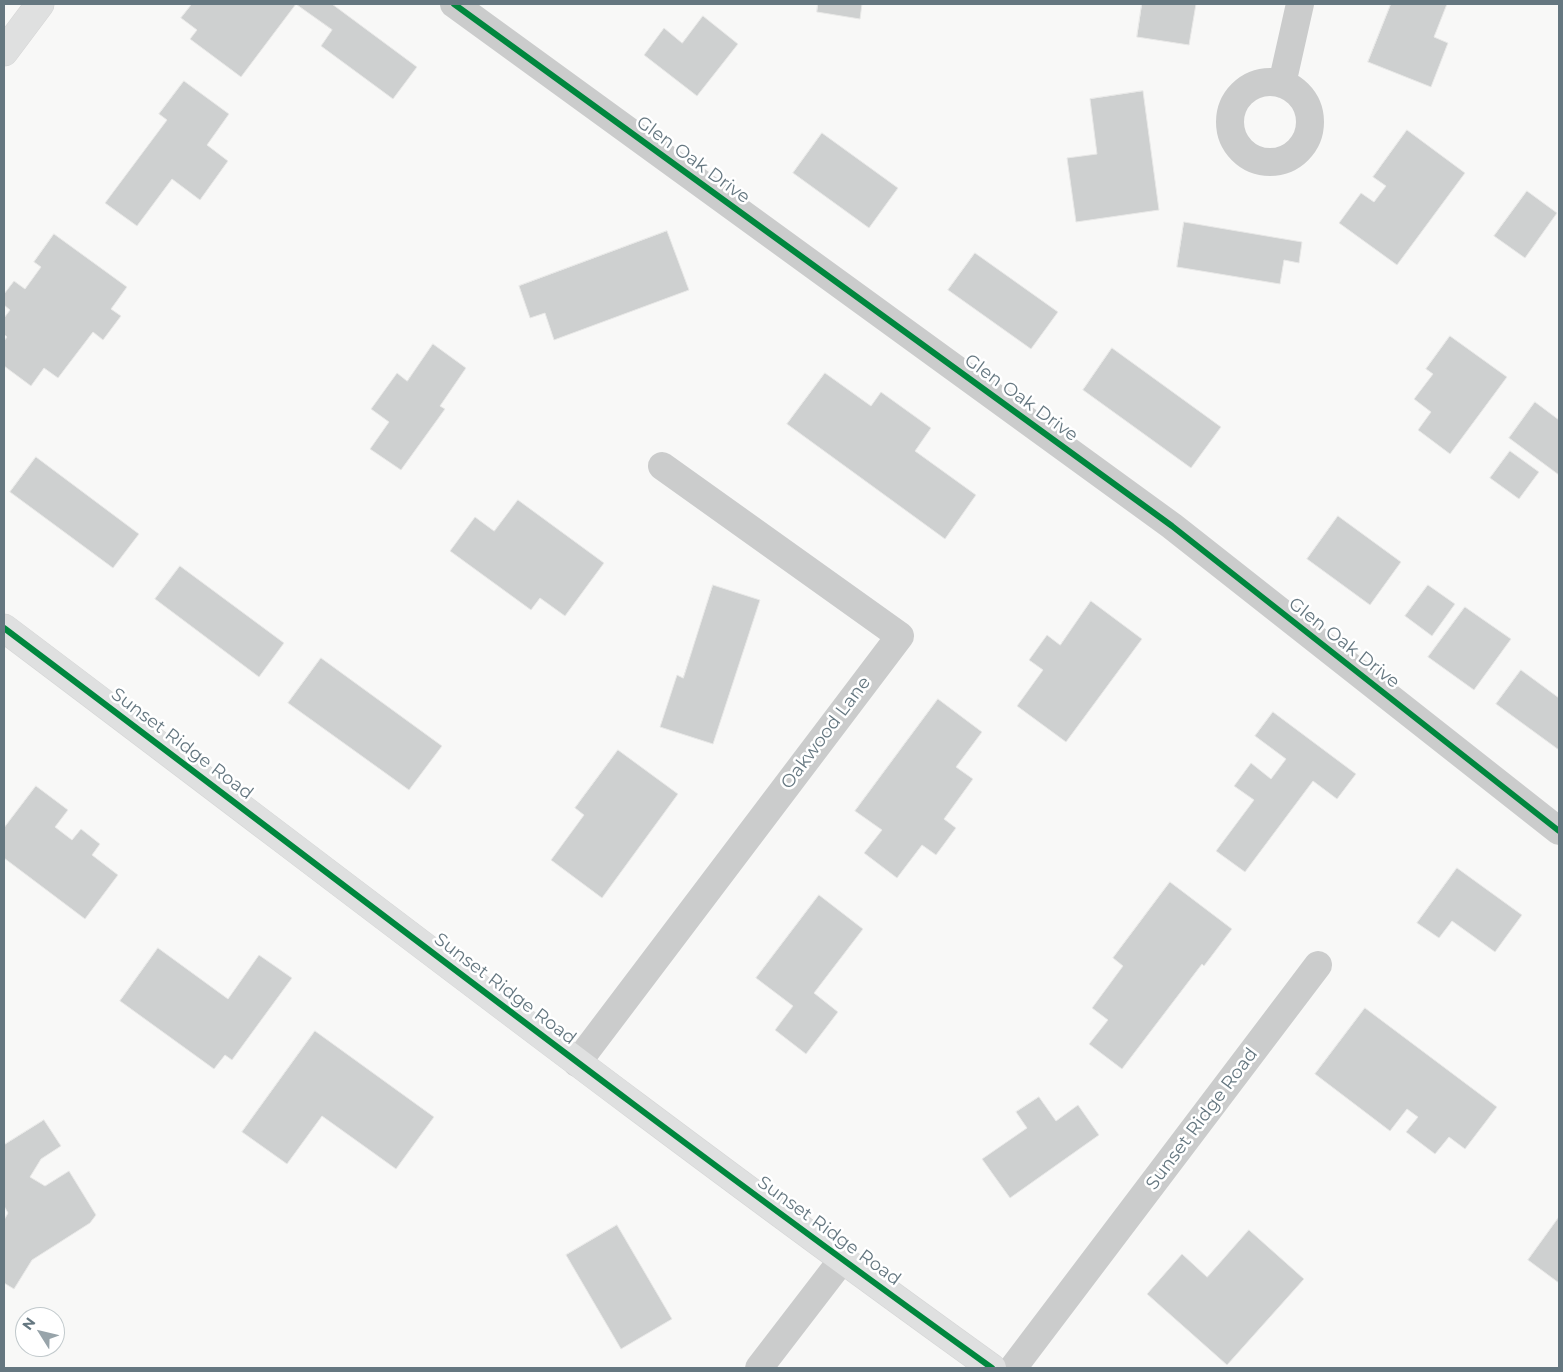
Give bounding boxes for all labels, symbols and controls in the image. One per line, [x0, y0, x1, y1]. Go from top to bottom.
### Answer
street label: Glen Oak Drive [632, 112, 754, 208]
street label: Glen Oak Drive [960, 350, 1082, 446]
street label: Glen Oak Drive [1284, 593, 1404, 693]
street label: Oakwood Lane [777, 672, 875, 794]
street label: Sunset Ridge Road [107, 684, 257, 804]
street label: Sunset Ridge Road [430, 929, 580, 1049]
street label: Sunset Ridge Road [1142, 1044, 1262, 1194]
street label: Sunset Ridge Road [753, 1172, 905, 1290]
north arrow [15, 1307, 65, 1357]
text: N [18, 1314, 39, 1334]

